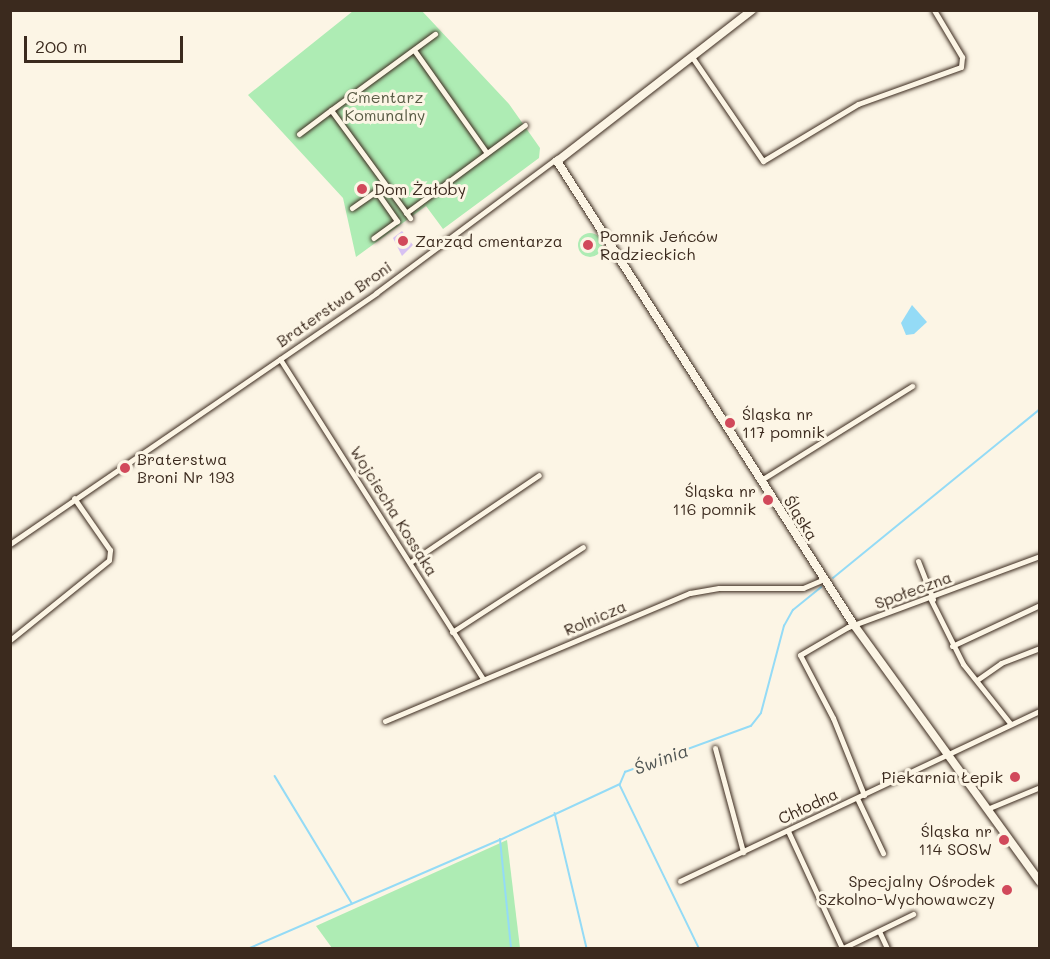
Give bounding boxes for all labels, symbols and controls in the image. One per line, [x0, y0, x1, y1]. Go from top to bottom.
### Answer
scale bar [27, 24, 186, 62]
text: 200 m [35, 34, 87, 58]
park label: Cmentarz Komunalny [345, 87, 425, 125]
place label: Dom Żałoby [374, 179, 466, 199]
marker: Dom Żałoby [355, 182, 369, 196]
place label: Pomnik Jeńców Radzieckich [600, 226, 718, 264]
place label: Zarząd cmentarza [415, 231, 563, 251]
marker: Zarząd cmentarza [396, 234, 410, 248]
marker: Pomnik Jeńców Radzieckich [581, 238, 595, 252]
street label: Braterstwa Broni [273, 257, 395, 351]
place label: Śląska nr 117 pomnik [742, 404, 825, 442]
marker: Śląska nr 117 pomnik [723, 416, 737, 430]
street label: Wojciecha Kossaka [346, 442, 442, 580]
place label: Braterstwa Broni Nr 193 [137, 449, 234, 487]
marker: Braterstwa Broni Nr 193 [118, 461, 132, 475]
place label: Śląska nr 116 pomnik [673, 481, 756, 519]
street label: Śląska [780, 492, 822, 544]
marker: Śląska nr 116 pomnik [761, 493, 775, 507]
street label: Społeczna [872, 567, 954, 613]
street label: Rolnicza [561, 596, 629, 640]
water label: Świnia [631, 739, 691, 779]
place label: Piekarnia Łepik [881, 767, 1003, 787]
marker: Piekarnia Łepik [1008, 770, 1022, 784]
street label: Chłodna [775, 784, 841, 828]
place label: Śląska nr 114 SOSW [918, 821, 992, 859]
marker: Śląska nr 114 SOSW [997, 833, 1011, 847]
place label: Specjalny Ośrodek Szkolno-Wychowawczy [818, 871, 995, 909]
marker: Specjalny Ośrodek Szkolno-Wychowawczy [1000, 883, 1014, 897]

